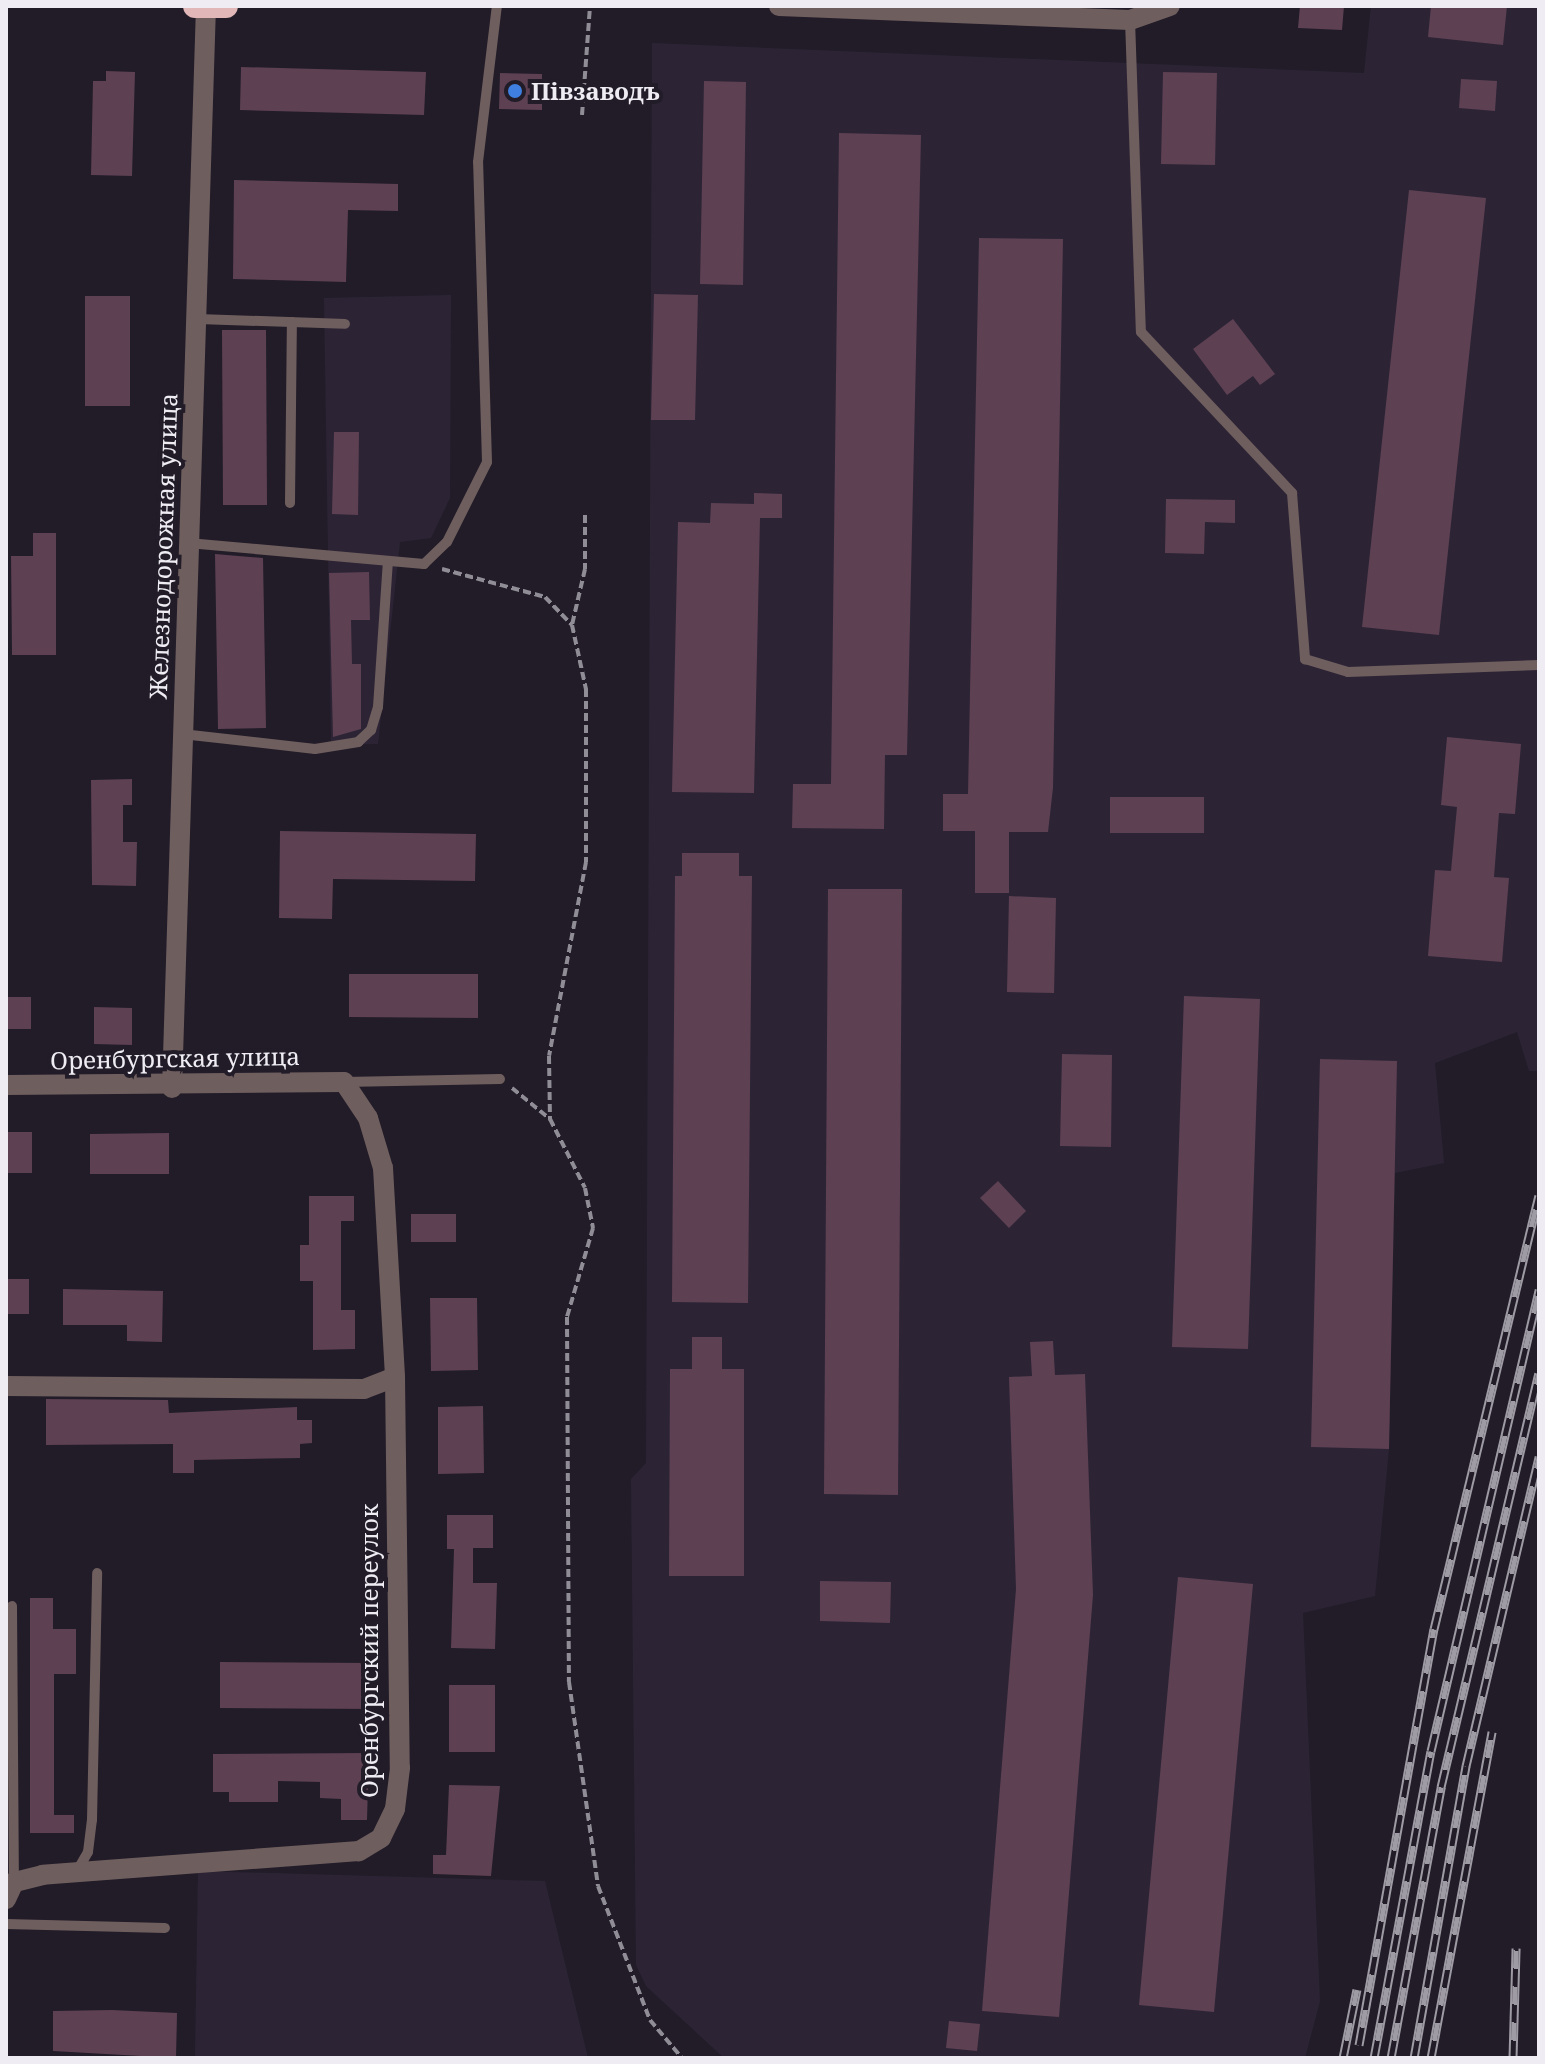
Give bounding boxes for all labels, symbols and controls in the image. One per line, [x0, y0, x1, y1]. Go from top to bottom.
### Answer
place label: Пiвзаводъ [531, 77, 660, 105]
marker: Пiвзаводъ [506, 82, 524, 100]
street label: Железнодорожная улица [143, 393, 183, 699]
street label: Оренбургская улица [50, 1041, 300, 1075]
street label: Оренбургский переулок [355, 1504, 383, 1798]

